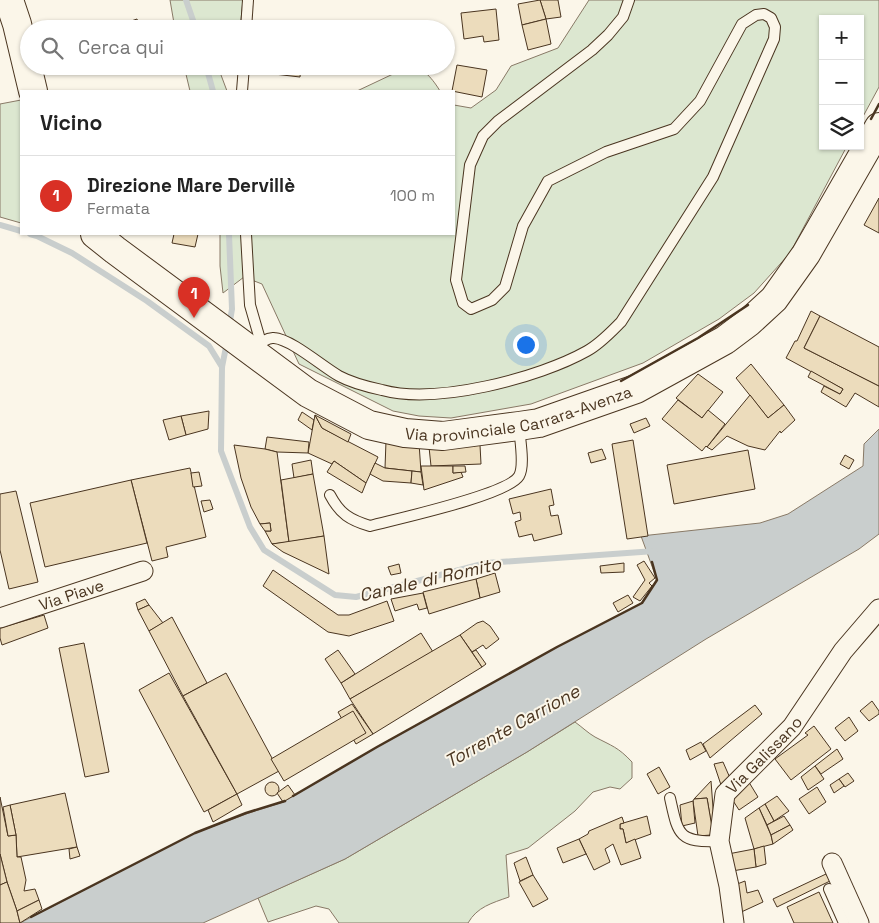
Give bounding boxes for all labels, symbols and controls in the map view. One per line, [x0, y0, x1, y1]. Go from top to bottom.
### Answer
map controls [819, 15, 864, 150]
button: + [819, 15, 864, 60]
search box [20, 20, 455, 75]
icon: search [38, 34, 66, 62]
text: Cerca qui [78, 35, 164, 60]
button: − [819, 60, 864, 105]
button: layers [819, 105, 864, 150]
text: Vicino [40, 109, 102, 136]
text: Direzione Mare Dervillè [87, 173, 295, 198]
text: 1 [52, 185, 60, 206]
text: 100 m [390, 185, 435, 206]
text: Fermata [87, 198, 150, 219]
pin: 1 [178, 277, 210, 318]
your location [513, 332, 539, 358]
street label: Via provinciale Carrara-Avenza [404, 381, 635, 446]
water label: Canale di Romito [357, 551, 504, 607]
street label: Via Piave [36, 574, 106, 615]
water label: Torrente Carrione [441, 679, 585, 773]
street label: Via Galissano [721, 712, 807, 798]

